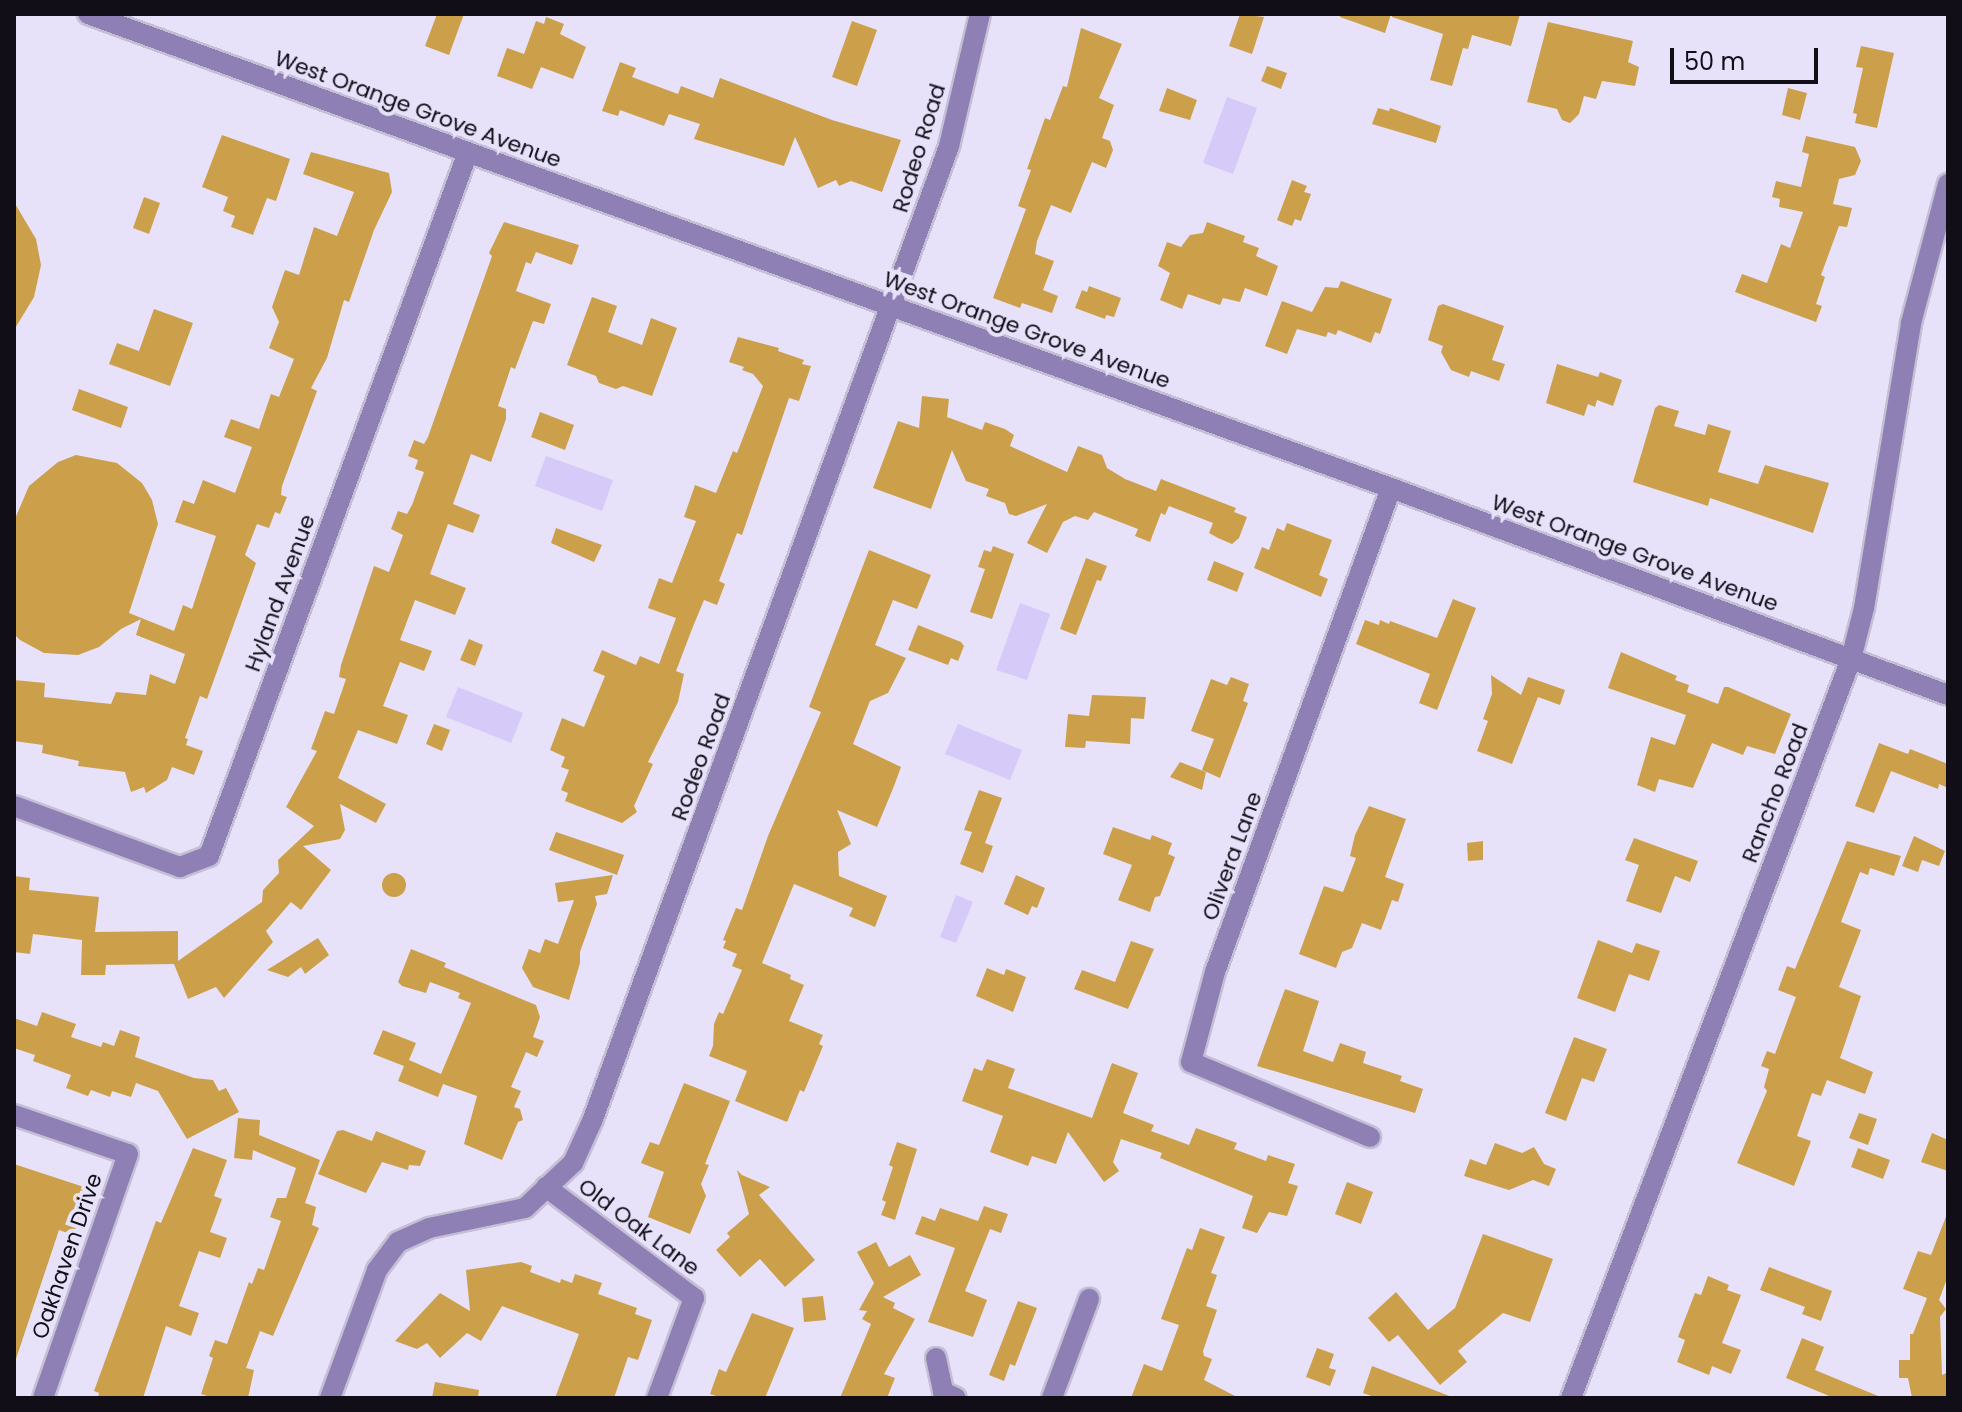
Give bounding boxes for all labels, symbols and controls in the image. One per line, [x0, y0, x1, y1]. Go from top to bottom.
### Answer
scale bar [1674, 32, 1822, 82]
street label: West Orange Grove Avenue [271, 45, 565, 173]
text: 50 m [1684, 45, 1745, 78]
street label: Rodeo Road [887, 80, 951, 216]
street label: West Orange Grove Avenue [880, 266, 1174, 394]
street label: West Orange Grove Avenue [1488, 489, 1782, 617]
street label: Hyland Avenue [239, 511, 321, 675]
street label: Rodeo Road [666, 690, 736, 824]
street label: Rancho Road [1736, 720, 1814, 866]
street label: Olivera Lane [1196, 788, 1268, 924]
street label: Oakhaven Drive [26, 1170, 108, 1342]
street label: Old Oak Lane [573, 1173, 705, 1281]

